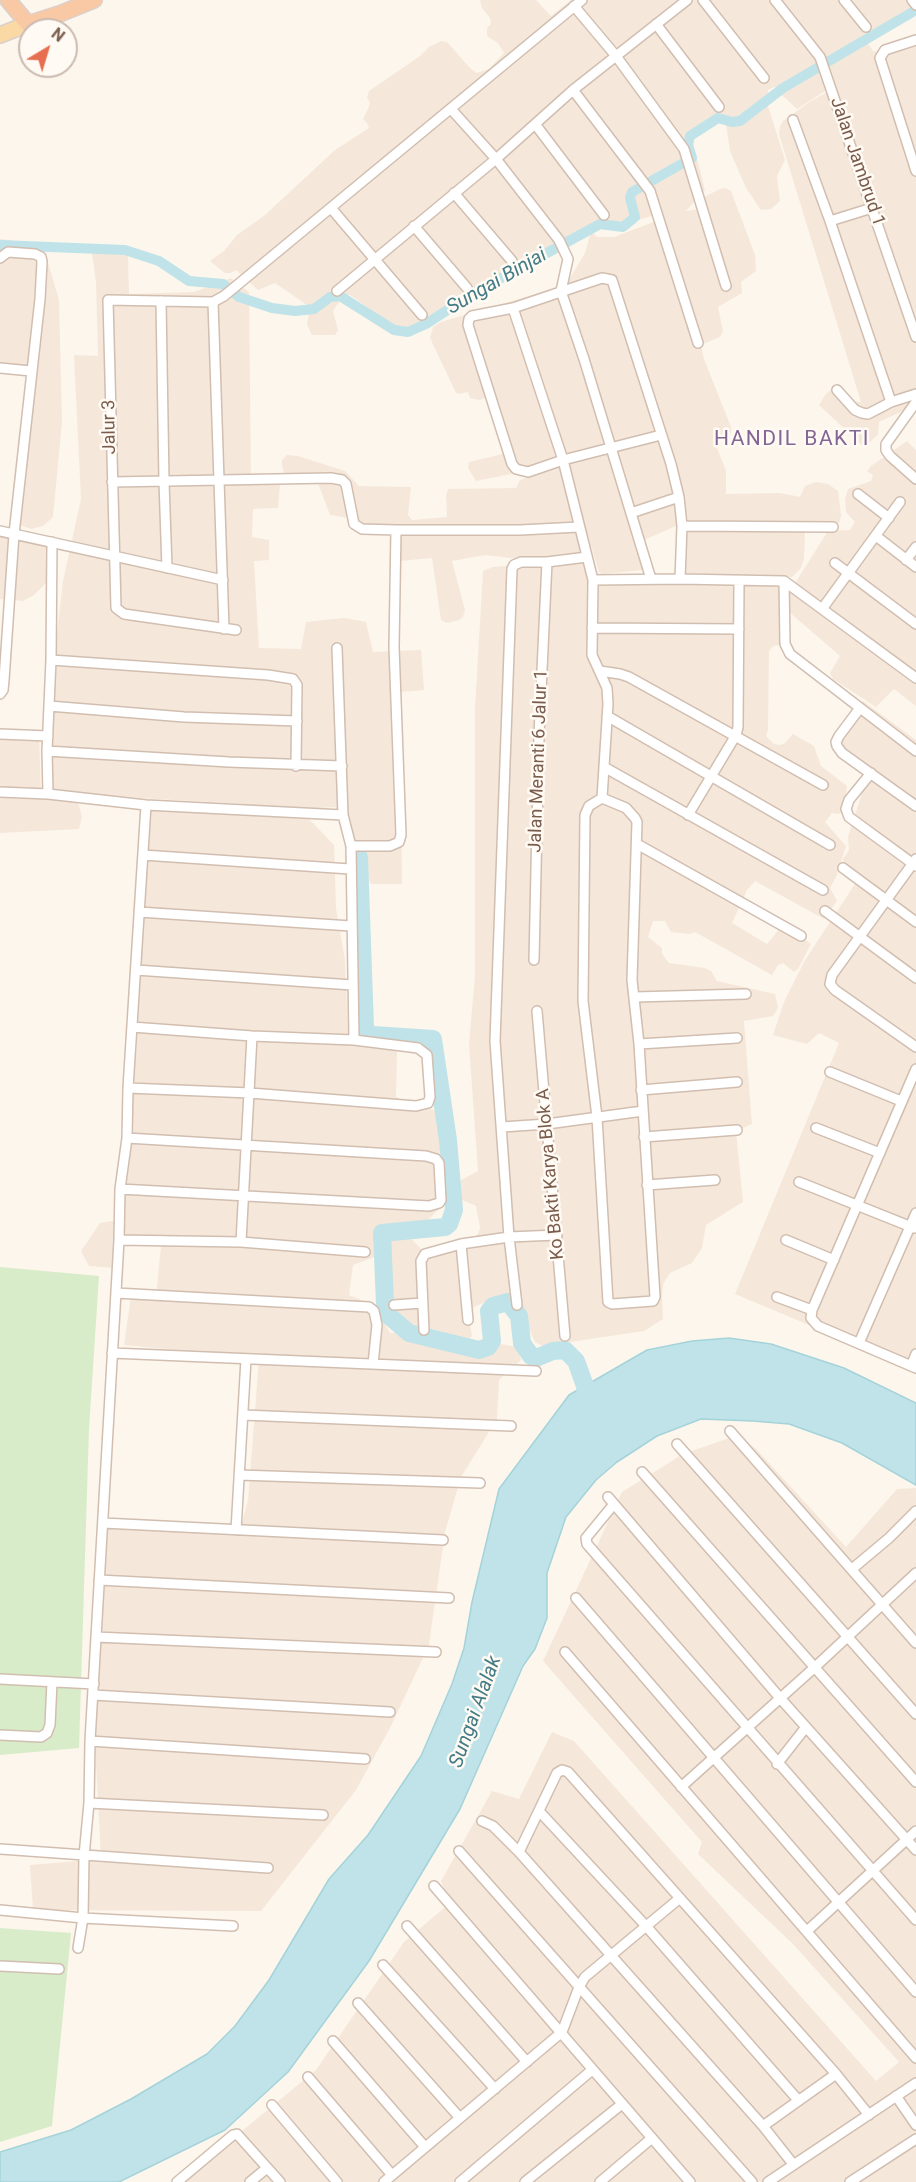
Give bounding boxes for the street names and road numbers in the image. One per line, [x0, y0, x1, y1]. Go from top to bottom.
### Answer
street label: Jalan Jambrud 1 [825, 95, 889, 229]
street label: Jalur 3 [99, 399, 121, 455]
street label: Jalan Meranti 6 Jalur 1 [525, 669, 553, 853]
street label: Ko Bakti Karya Blok A [533, 1087, 569, 1261]

